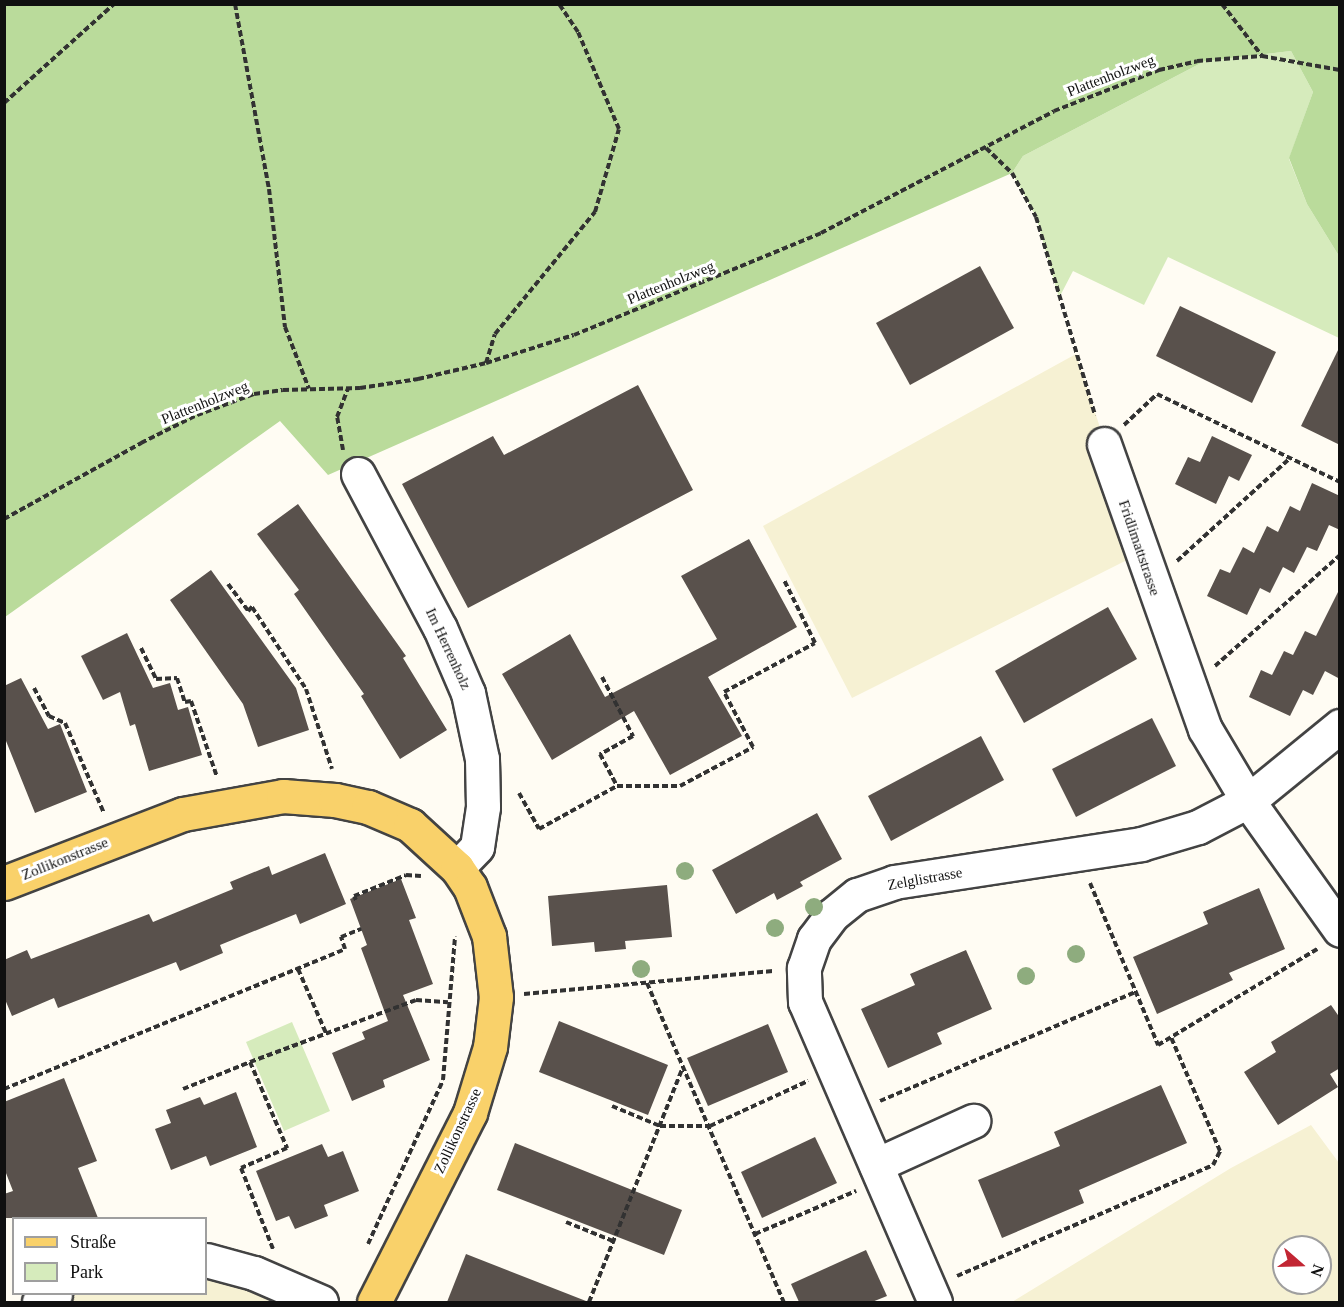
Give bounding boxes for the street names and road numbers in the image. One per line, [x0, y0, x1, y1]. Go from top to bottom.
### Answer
street label: Plattenholzweg [1065, 51, 1157, 101]
street label: Plattenholzweg [625, 257, 717, 309]
street label: Plattenholzweg [159, 377, 251, 429]
street label: Fridlimattstrasse [1114, 498, 1164, 598]
street label: Im Herrenholz [421, 605, 475, 693]
street label: Zollikonstrasse [19, 833, 111, 885]
street label: Zelglistrasse [886, 864, 964, 894]
street label: Zollikonstrasse [430, 1086, 486, 1176]

